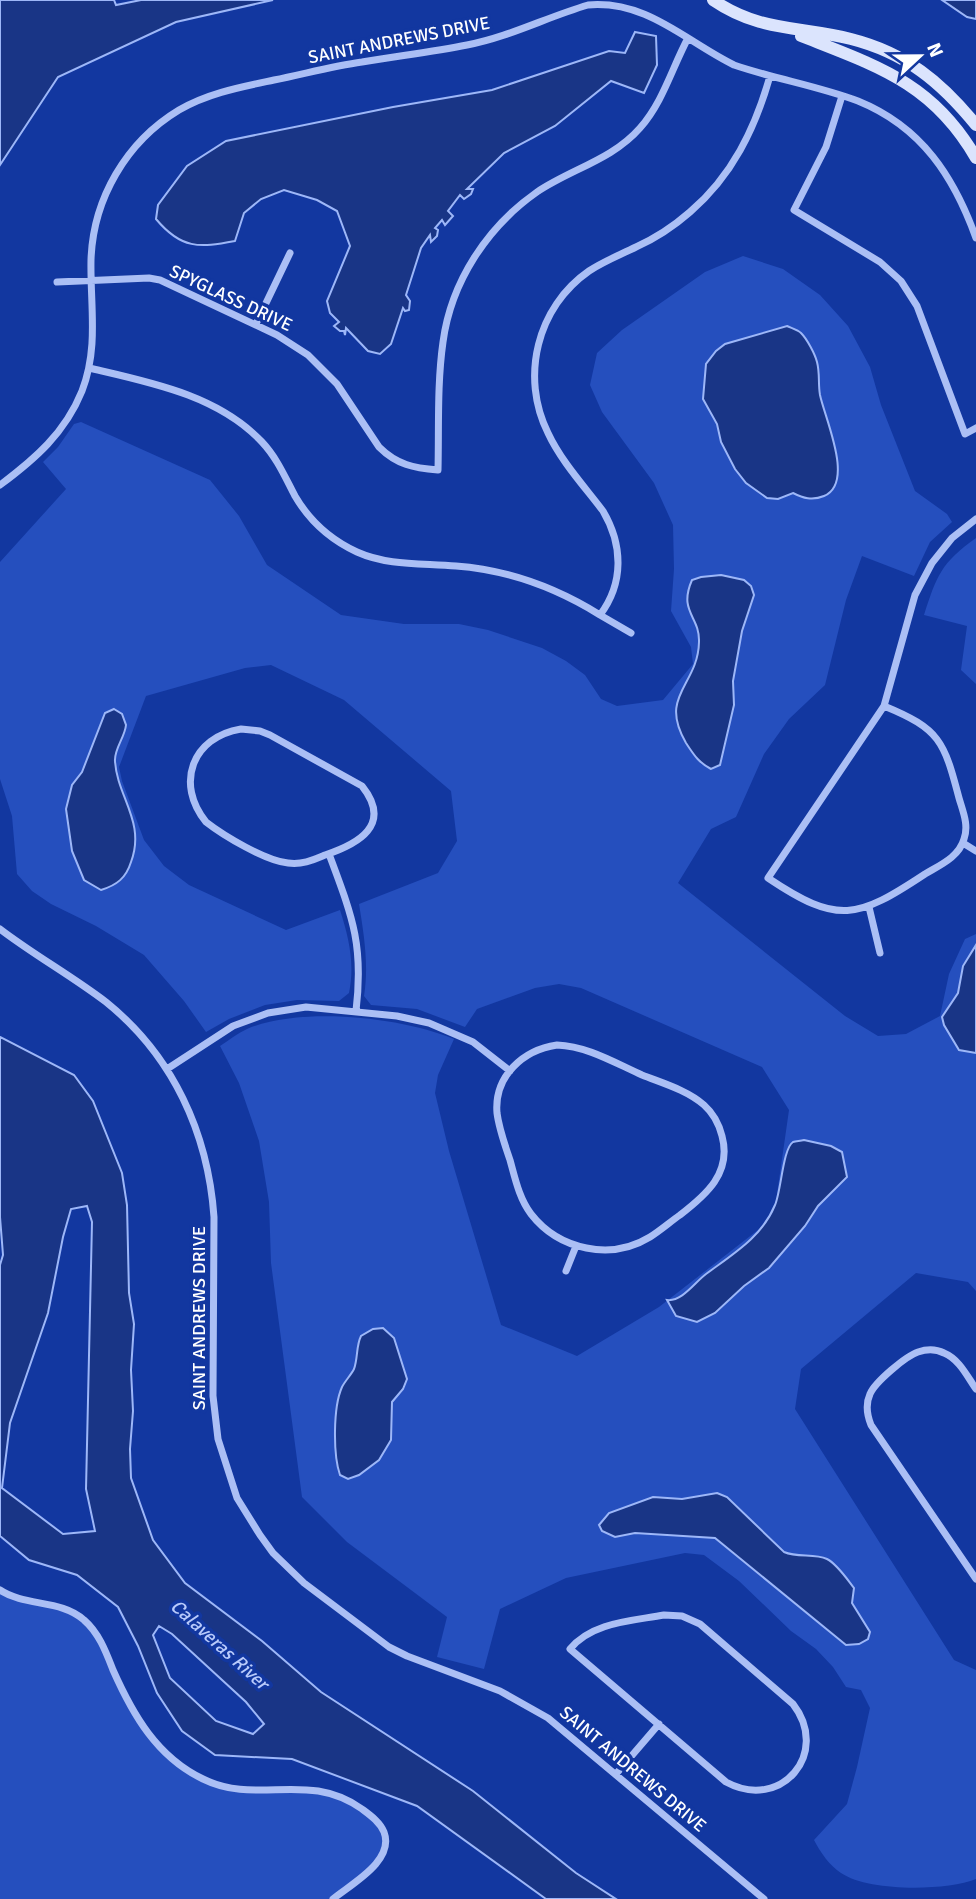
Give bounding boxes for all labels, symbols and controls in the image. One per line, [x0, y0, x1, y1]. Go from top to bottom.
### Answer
street label: SAINT ANDREWS DRIVE [306, 12, 492, 68]
north arrow [885, 21, 955, 91]
text: N [921, 39, 948, 61]
street label: SPYGLASS DRIVE [166, 260, 296, 336]
street label: SAINT ANDREWS DRIVE [188, 1226, 210, 1410]
water label: Calaveras River [165, 1594, 276, 1697]
street label: SAINT ANDREWS DRIVE [555, 1701, 711, 1837]

